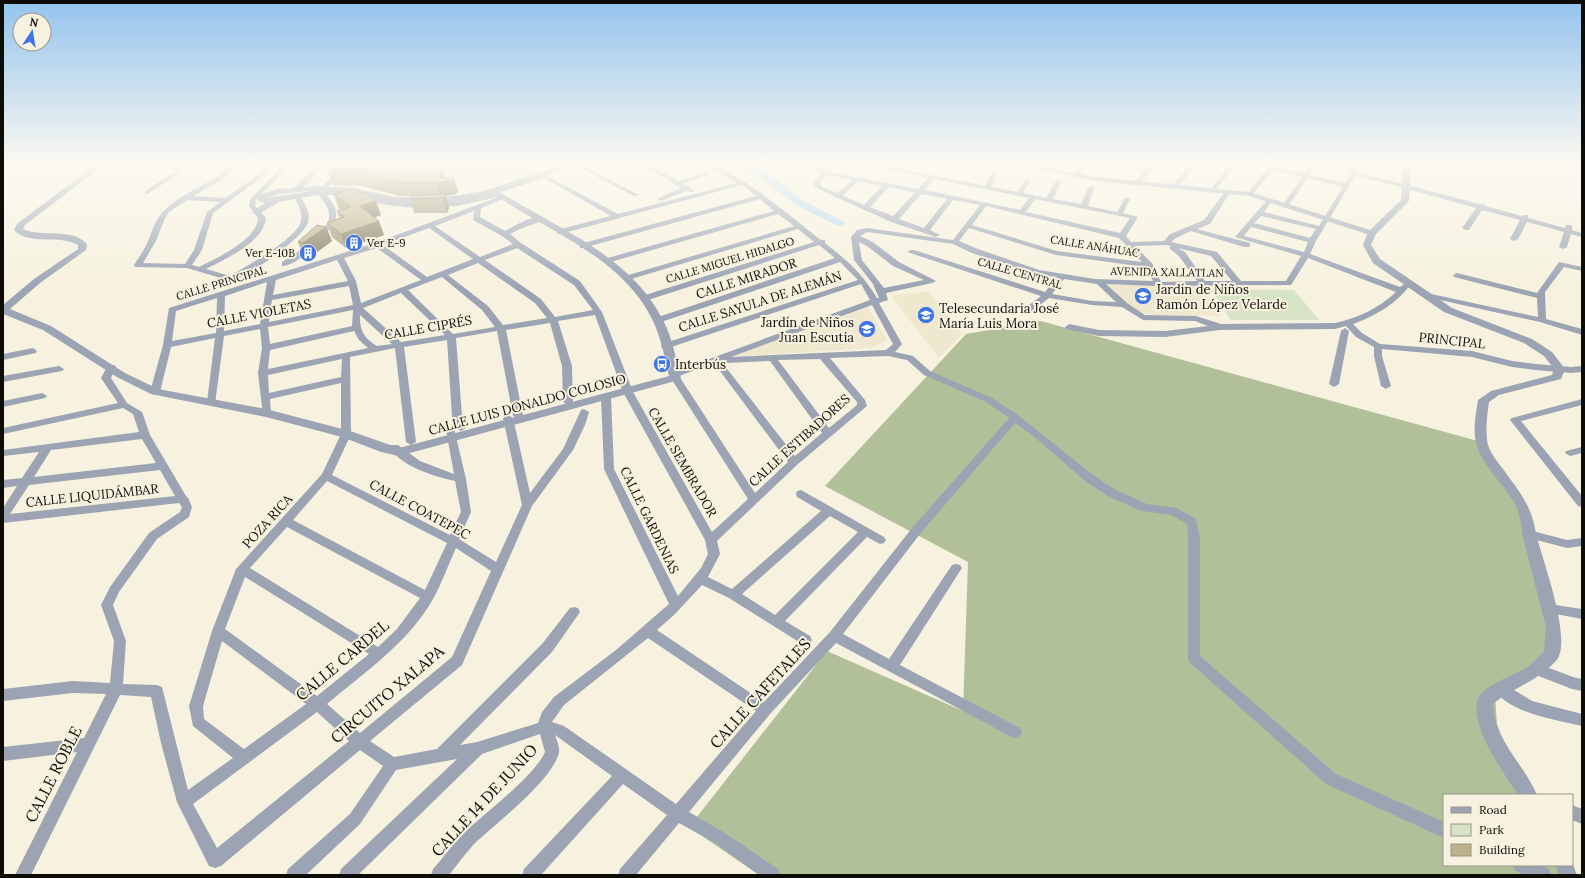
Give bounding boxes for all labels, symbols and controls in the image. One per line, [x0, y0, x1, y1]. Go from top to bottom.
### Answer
north arrow [12, 12, 52, 52]
text: N [28, 14, 40, 30]
street label: CALLE ANÁHUAC [1049, 232, 1141, 260]
building icon: Ver E-9 [344, 233, 364, 253]
street label: CALLE MIGUEL HIDALGO [664, 234, 796, 286]
place label: Ver E-9 [366, 236, 406, 250]
building icon: Ver E-10B [298, 243, 318, 263]
place label: Ver E-10B [244, 246, 295, 260]
street label: CALLE MIRADOR [694, 254, 799, 303]
street label: CALLE CENTRAL [976, 254, 1065, 292]
street label: CALLE PRINCIPAL [174, 262, 268, 303]
street label: AVENIDA XALLATLAN [1109, 264, 1224, 280]
street label: CALLE SAYULA DE ALEMÁN [676, 267, 844, 336]
place label: Jardín de Niños Ramón López Velarde [1155, 281, 1287, 313]
school or university icon: Jardín de Niños Ramón López Velarde [1133, 286, 1153, 306]
street label: CALLE VIOLETAS [206, 295, 313, 332]
place label: Telesecundaria José María Luis Mora [939, 300, 1059, 332]
school or university icon: Telesecundaria José María Luis Mora [916, 305, 936, 325]
street label: CALLE CIPRÉS [383, 311, 473, 344]
place label: Jardín de Niños Juan Escutia [760, 314, 854, 346]
school or university icon: Jardín de Niños Juan Escutia [857, 319, 877, 339]
street label: PRINCIPAL [1418, 329, 1486, 352]
bus stop icon: Interbús [652, 354, 672, 374]
place label: Interbús [675, 356, 726, 373]
street label: CALLE LUIS DONALDO COLOSIO [427, 370, 628, 439]
street label: CALLE ESTIBADORES [745, 390, 854, 491]
street label: CALLE SEMBRADOR [644, 404, 721, 521]
street label: CALLE GARDENIAS [616, 464, 683, 577]
street label: CALLE COATEPEC [366, 476, 473, 543]
street label: CALLE LIQUIDÁMBAR [25, 480, 160, 511]
street label: POZA RICA [239, 490, 297, 552]
street label: CALLE CARDEL [291, 615, 393, 705]
street label: CALLE CAFETALES [705, 634, 815, 752]
street label: CIRCUITO XALAPA [326, 640, 449, 747]
street label: CALLE ROBLE [20, 723, 86, 825]
street label: CALLE 14 DE JUNIO [427, 740, 541, 860]
legend [1443, 794, 1573, 866]
text: Road [1479, 802, 1507, 817]
text: Park [1479, 822, 1505, 837]
text: Building [1479, 842, 1525, 857]

